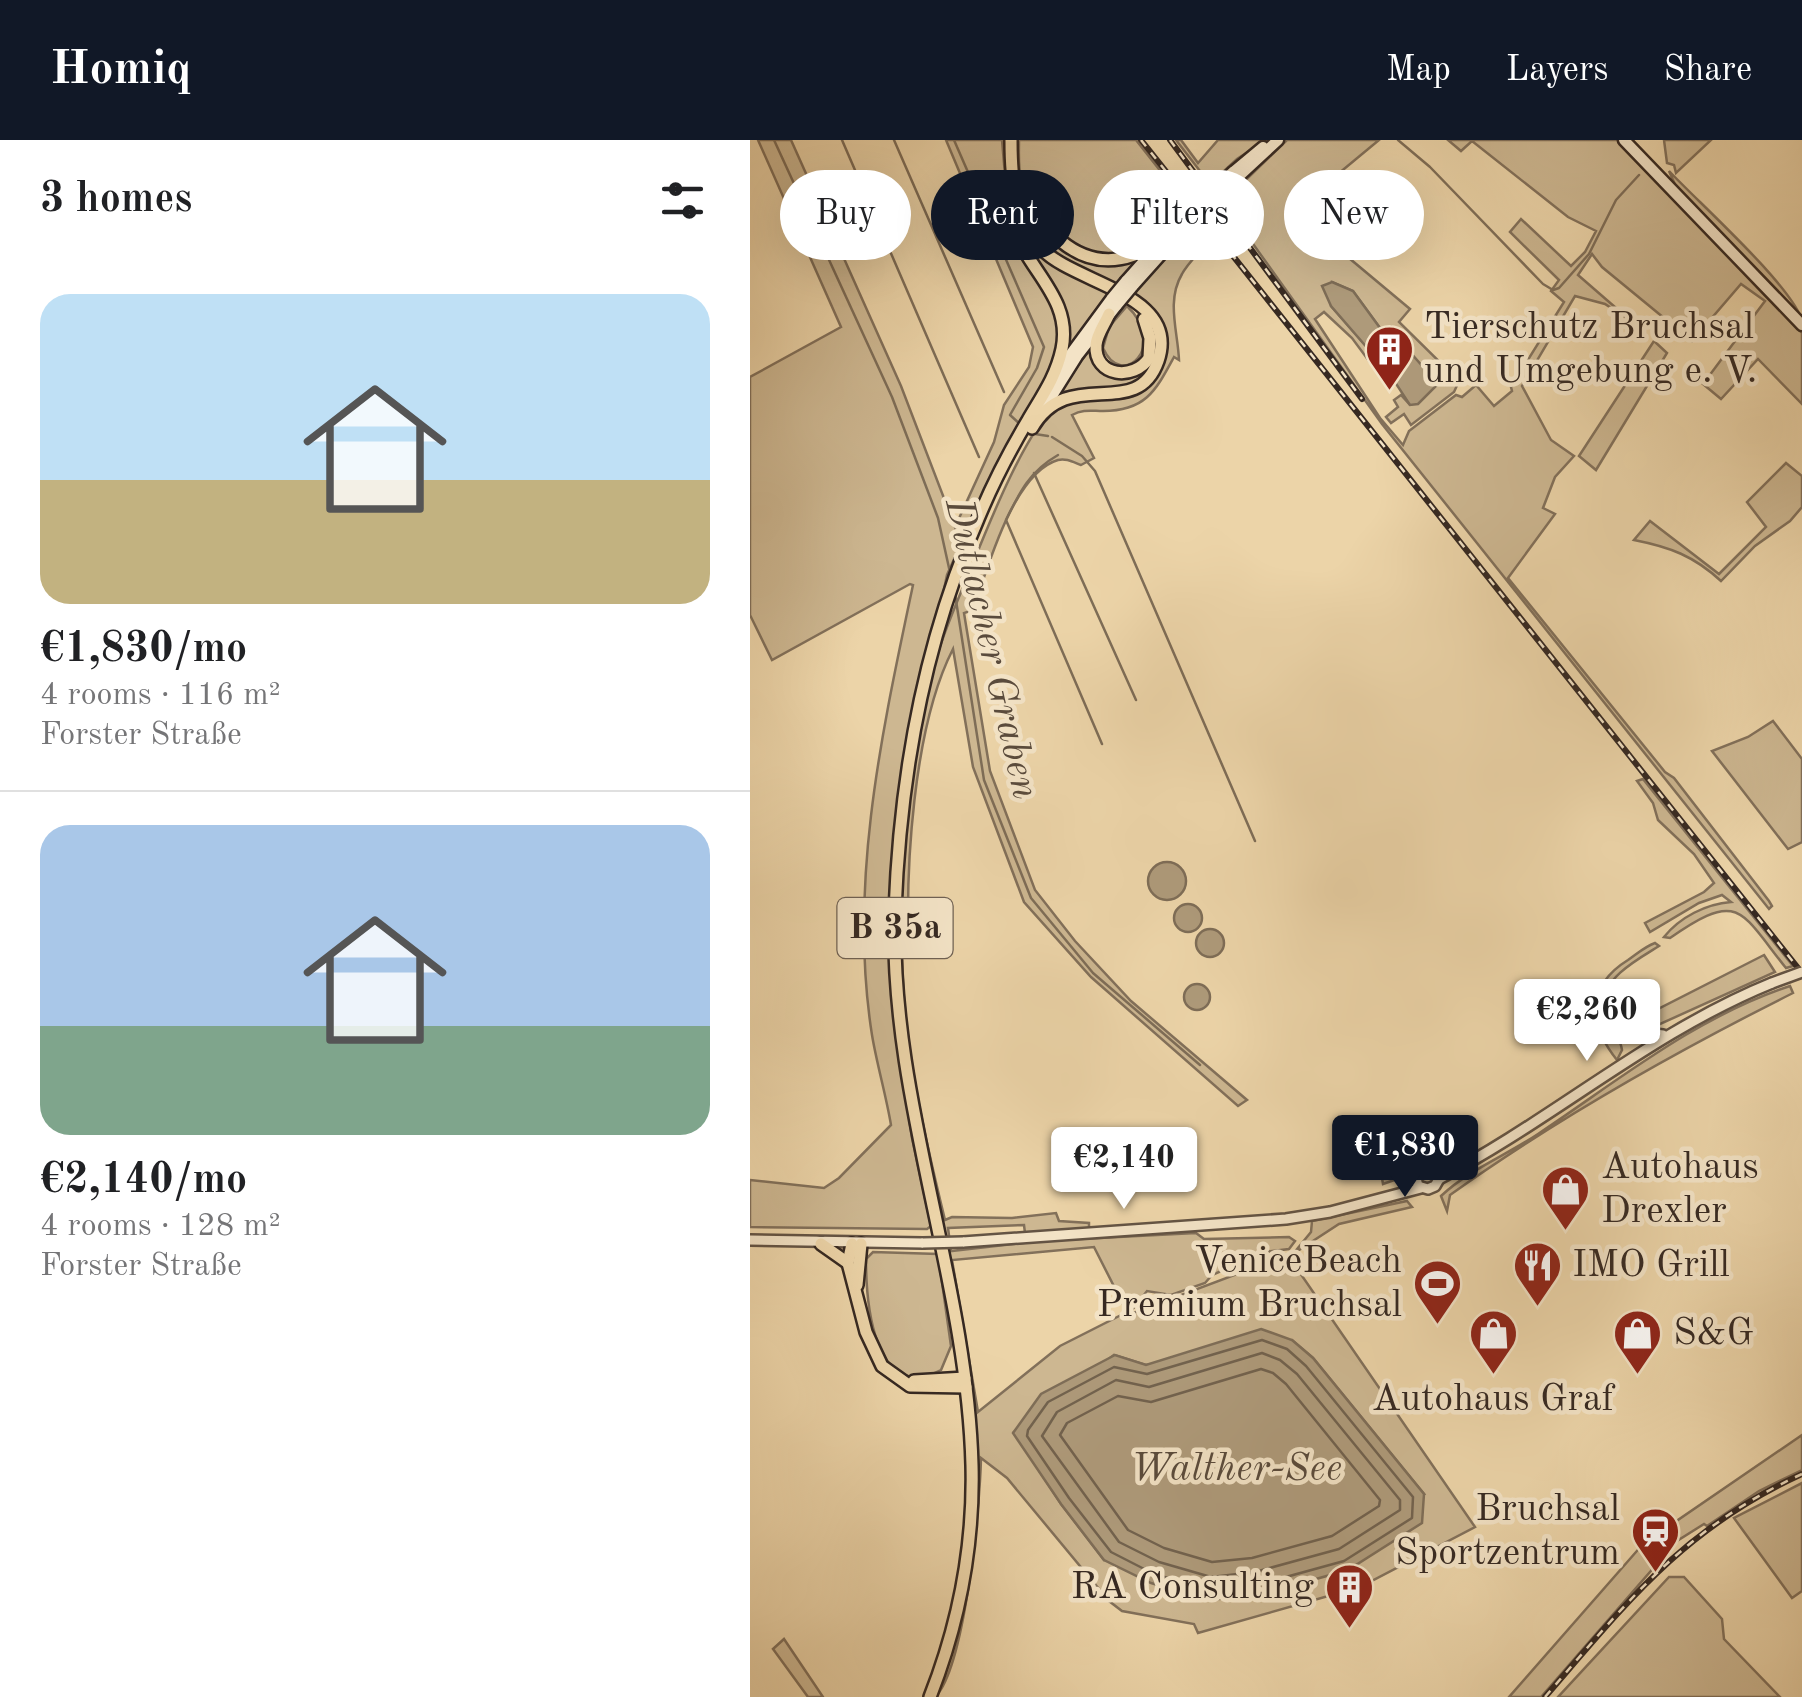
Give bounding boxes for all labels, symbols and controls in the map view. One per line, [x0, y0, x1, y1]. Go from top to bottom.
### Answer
text: Homiq [50, 46, 192, 94]
text: Map [1386, 53, 1451, 88]
text: Layers [1506, 53, 1609, 88]
text: Share [1664, 53, 1752, 88]
chip: Buy [780, 170, 911, 260]
chip: Rent [931, 170, 1074, 260]
chip: Filters [1094, 170, 1264, 260]
chip: New [1284, 170, 1424, 260]
icon: filters [655, 173, 710, 228]
text: 3 homes [40, 179, 192, 221]
place label: Tierschutz Bruchsal und Umgebung e. V. [1424, 309, 1758, 391]
building icon: Tierschutz Bruchsal und Umgebung e. V. [1363, 324, 1415, 392]
icon: home [285, 359, 465, 539]
water label: Dutlacher Graben [936, 494, 1044, 803]
text: €1,830/mo [40, 629, 247, 671]
text: 4 rooms · 116 m² [40, 680, 281, 712]
text: Forster Straße [40, 720, 242, 752]
icon: home [285, 890, 465, 1070]
road number: B 35a [838, 898, 952, 958]
pin: €2,260 [1506, 979, 1668, 1064]
text: €2,260 [1536, 995, 1638, 1027]
pin: €1,830 [1324, 1115, 1486, 1200]
pin: €2,140 [1043, 1127, 1205, 1212]
text: €1,830 [1354, 1131, 1456, 1163]
text: €2,140 [1073, 1143, 1175, 1175]
place label: Autohaus Drexler [1601, 1149, 1759, 1231]
text: €2,140/mo [40, 1160, 247, 1202]
shop icon: Autohaus Drexler [1540, 1164, 1592, 1232]
text: 4 rooms · 128 m² [40, 1211, 281, 1243]
restaurant icon: IMO Grill [1511, 1240, 1563, 1308]
place label: VeniceBeach Premium Bruchsal [1097, 1243, 1402, 1325]
place label: IMO Grill [1572, 1247, 1730, 1285]
text: Forster Straße [40, 1251, 242, 1283]
sports icon: VeniceBeach Premium Bruchsal [1411, 1258, 1463, 1326]
shop icon: Autohaus Graf [1467, 1308, 1519, 1376]
shop icon: S&G [1612, 1308, 1664, 1376]
place label: S&G [1673, 1315, 1754, 1353]
place label: Autohaus Graf [1372, 1381, 1616, 1419]
water label: Walther-See [1130, 1450, 1342, 1490]
place label: Bruchsal Sportzentrum [1395, 1491, 1620, 1573]
station icon: Bruchsal Sportzentrum [1629, 1506, 1681, 1574]
building icon: RA Consulting [1323, 1562, 1375, 1630]
place label: RA Consulting [1071, 1569, 1314, 1607]

